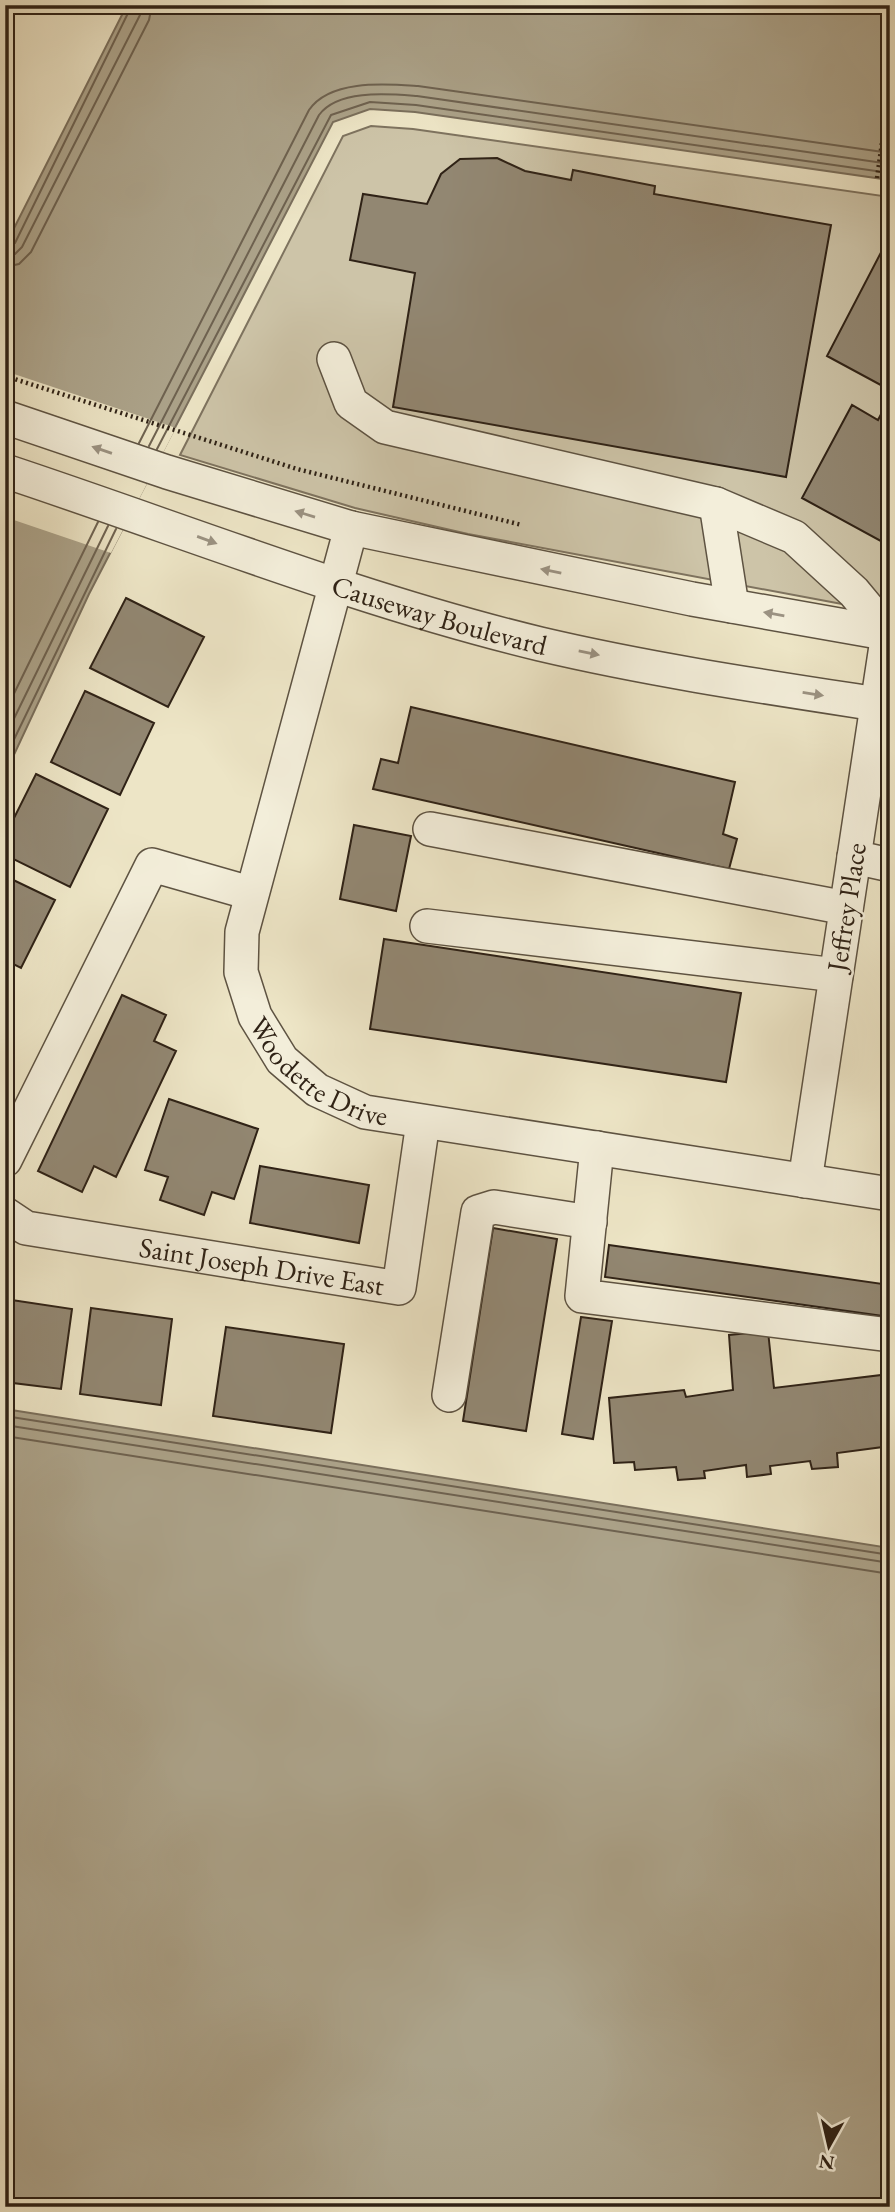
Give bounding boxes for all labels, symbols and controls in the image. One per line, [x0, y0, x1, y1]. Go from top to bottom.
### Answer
one-way arrow [91, 444, 112, 455]
one-way arrow [295, 508, 316, 518]
one-way arrow [197, 535, 218, 546]
one-way arrow [540, 565, 562, 576]
street label: Causeway Boulevard [327, 567, 552, 663]
one-way arrow [763, 608, 785, 619]
one-way arrow [578, 648, 600, 659]
one-way arrow [802, 689, 824, 700]
street label: Jeffrey Place [818, 840, 874, 976]
street label: Woodette Drive [242, 1010, 390, 1133]
street label: Saint Joseph Drive East [137, 1229, 387, 1303]
north arrow [794, 2110, 864, 2180]
text: N [817, 2149, 836, 2176]

